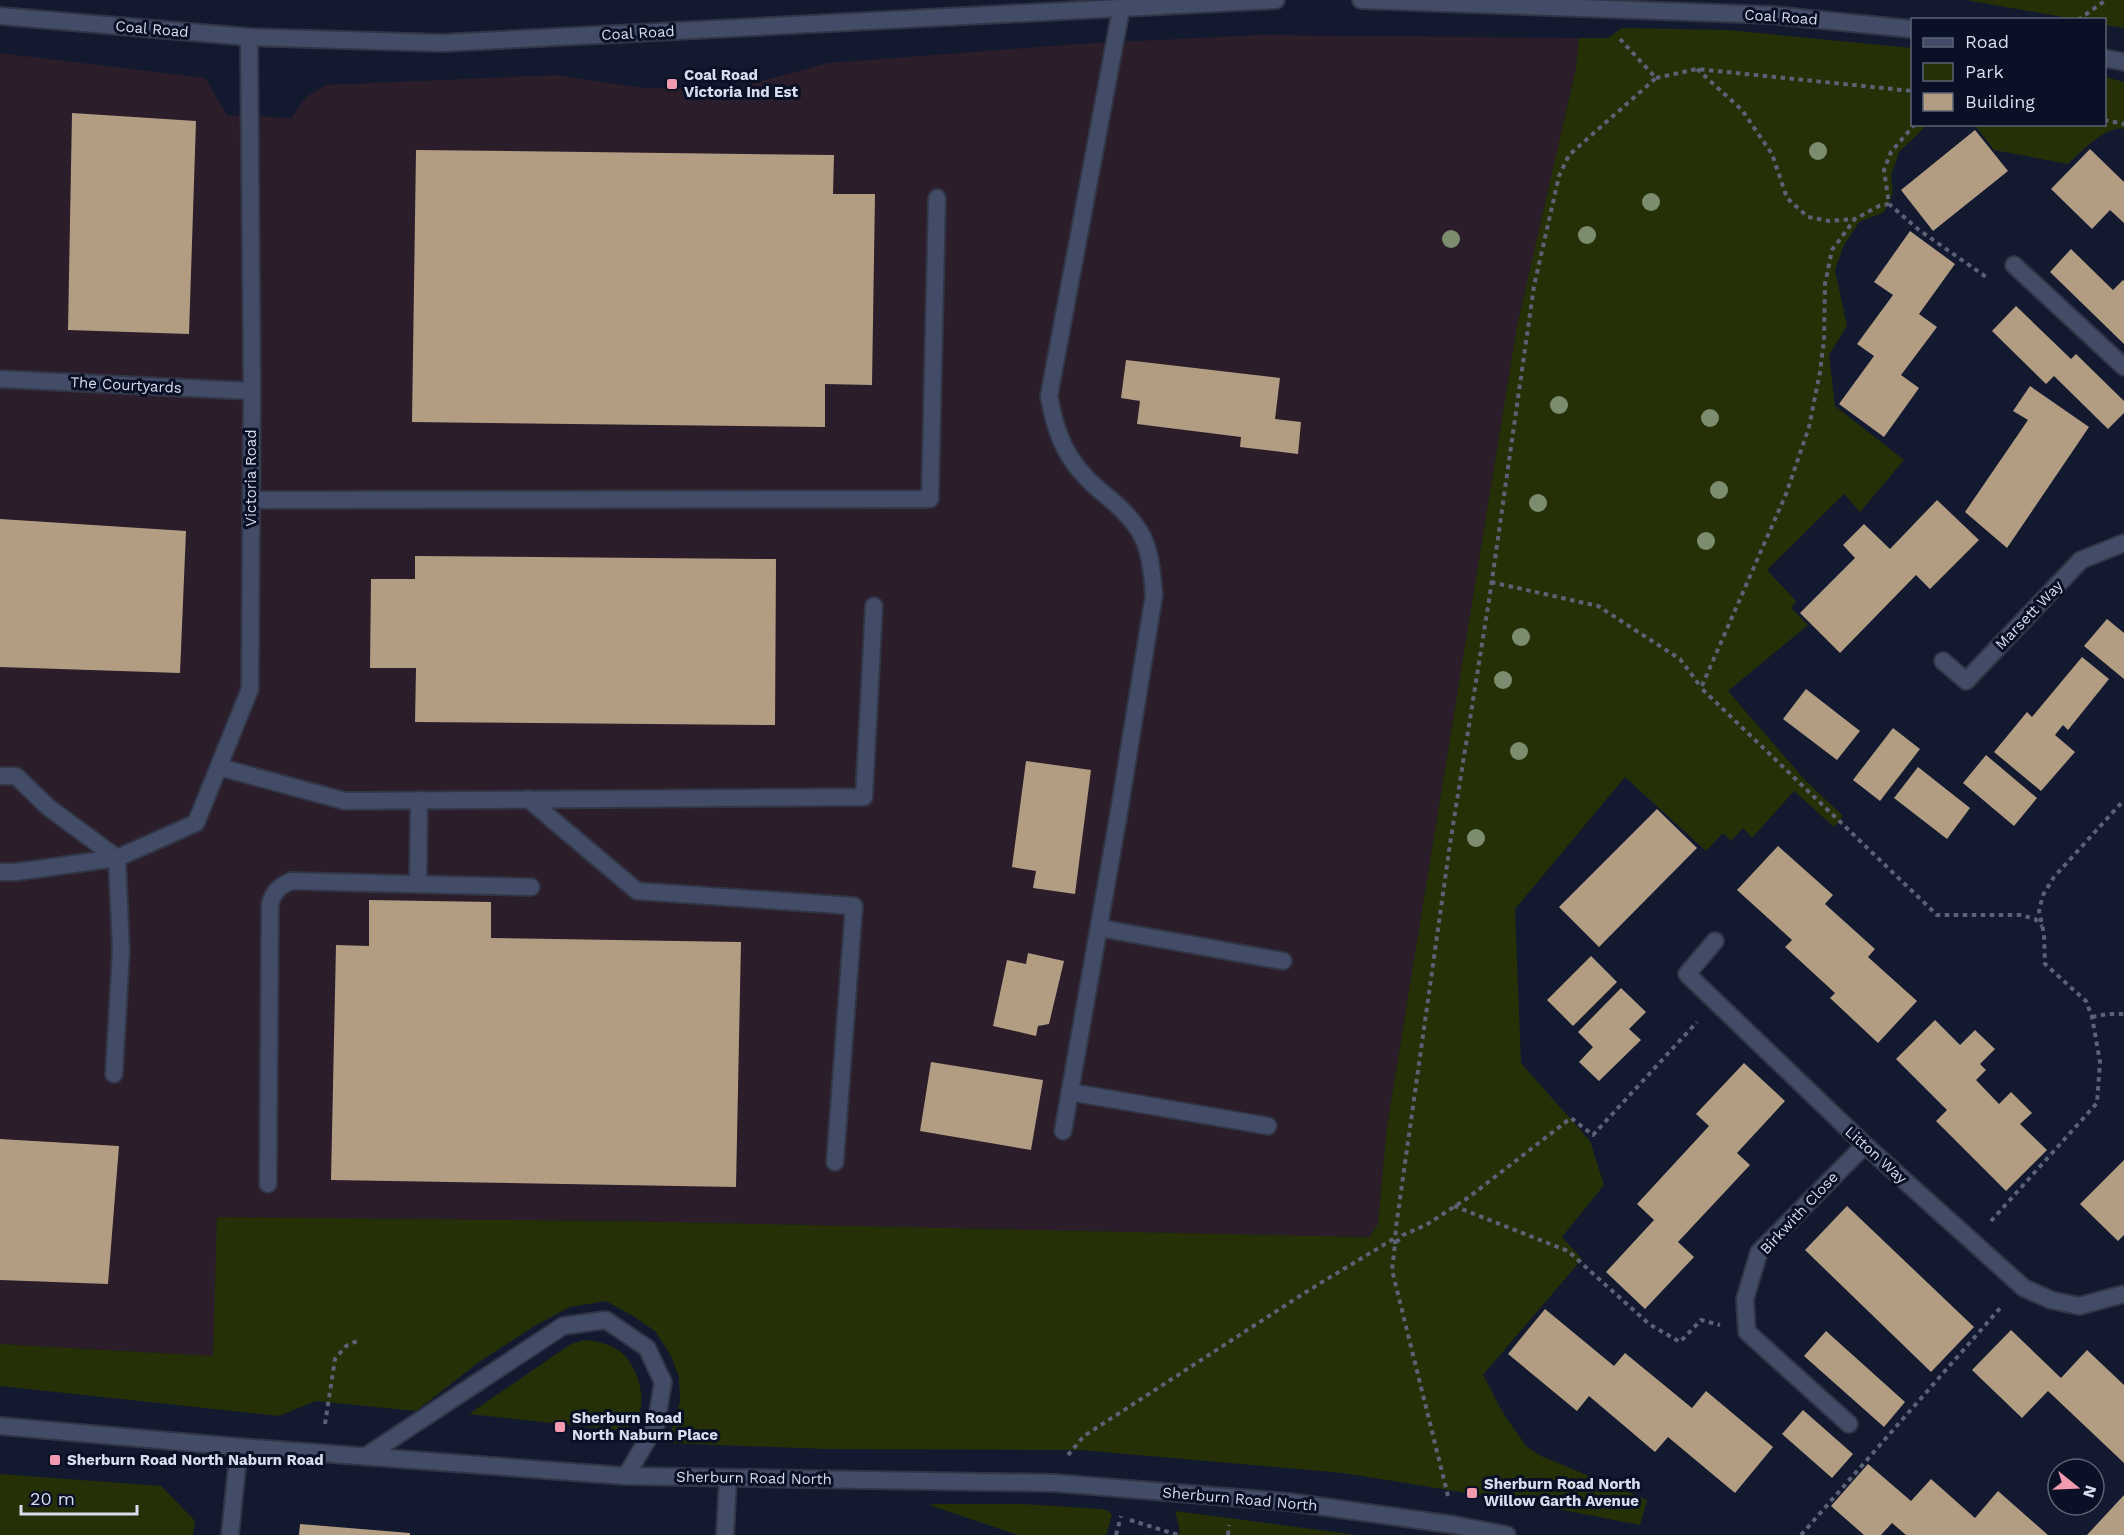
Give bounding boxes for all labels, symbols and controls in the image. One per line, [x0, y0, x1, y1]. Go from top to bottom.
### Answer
street label: Coal Road [1744, 5, 1818, 29]
street label: Coal Road [115, 17, 189, 41]
legend [1911, 18, 2106, 126]
street label: Coal Road [601, 22, 675, 44]
text: Road [1965, 31, 2009, 52]
text: Park [1965, 61, 2004, 82]
place label: Coal Road Victoria Ind Est [684, 66, 799, 101]
marker: Coal Road Victoria Ind Est [665, 77, 679, 91]
text: Building [1965, 91, 2035, 112]
street label: The Courtyards [70, 373, 182, 397]
street label: Victoria Road [242, 429, 260, 527]
street label: Marsett Way [1991, 576, 2067, 653]
street label: Litton Way [1841, 1122, 1911, 1188]
street label: Birkwith Close [1756, 1168, 1842, 1258]
place label: Sherburn Road North Naburn Place [572, 1409, 718, 1444]
marker: Sherburn Road North Naburn Place [553, 1420, 567, 1434]
place label: Sherburn Road North Naburn Road [67, 1451, 324, 1469]
marker: Sherburn Road North Naburn Road [48, 1453, 62, 1467]
north arrow [2046, 1457, 2106, 1517]
street label: Sherburn Road North [676, 1468, 832, 1488]
place label: Sherburn Road North Willow Garth Avenue [1484, 1475, 1641, 1510]
scale bar [21, 1478, 136, 1516]
street label: Sherburn Road North [1162, 1483, 1318, 1515]
text: N [2079, 1483, 2101, 1500]
marker: Sherburn Road North Willow Garth Avenue [1465, 1486, 1479, 1500]
text: 20 m [30, 1488, 75, 1509]

